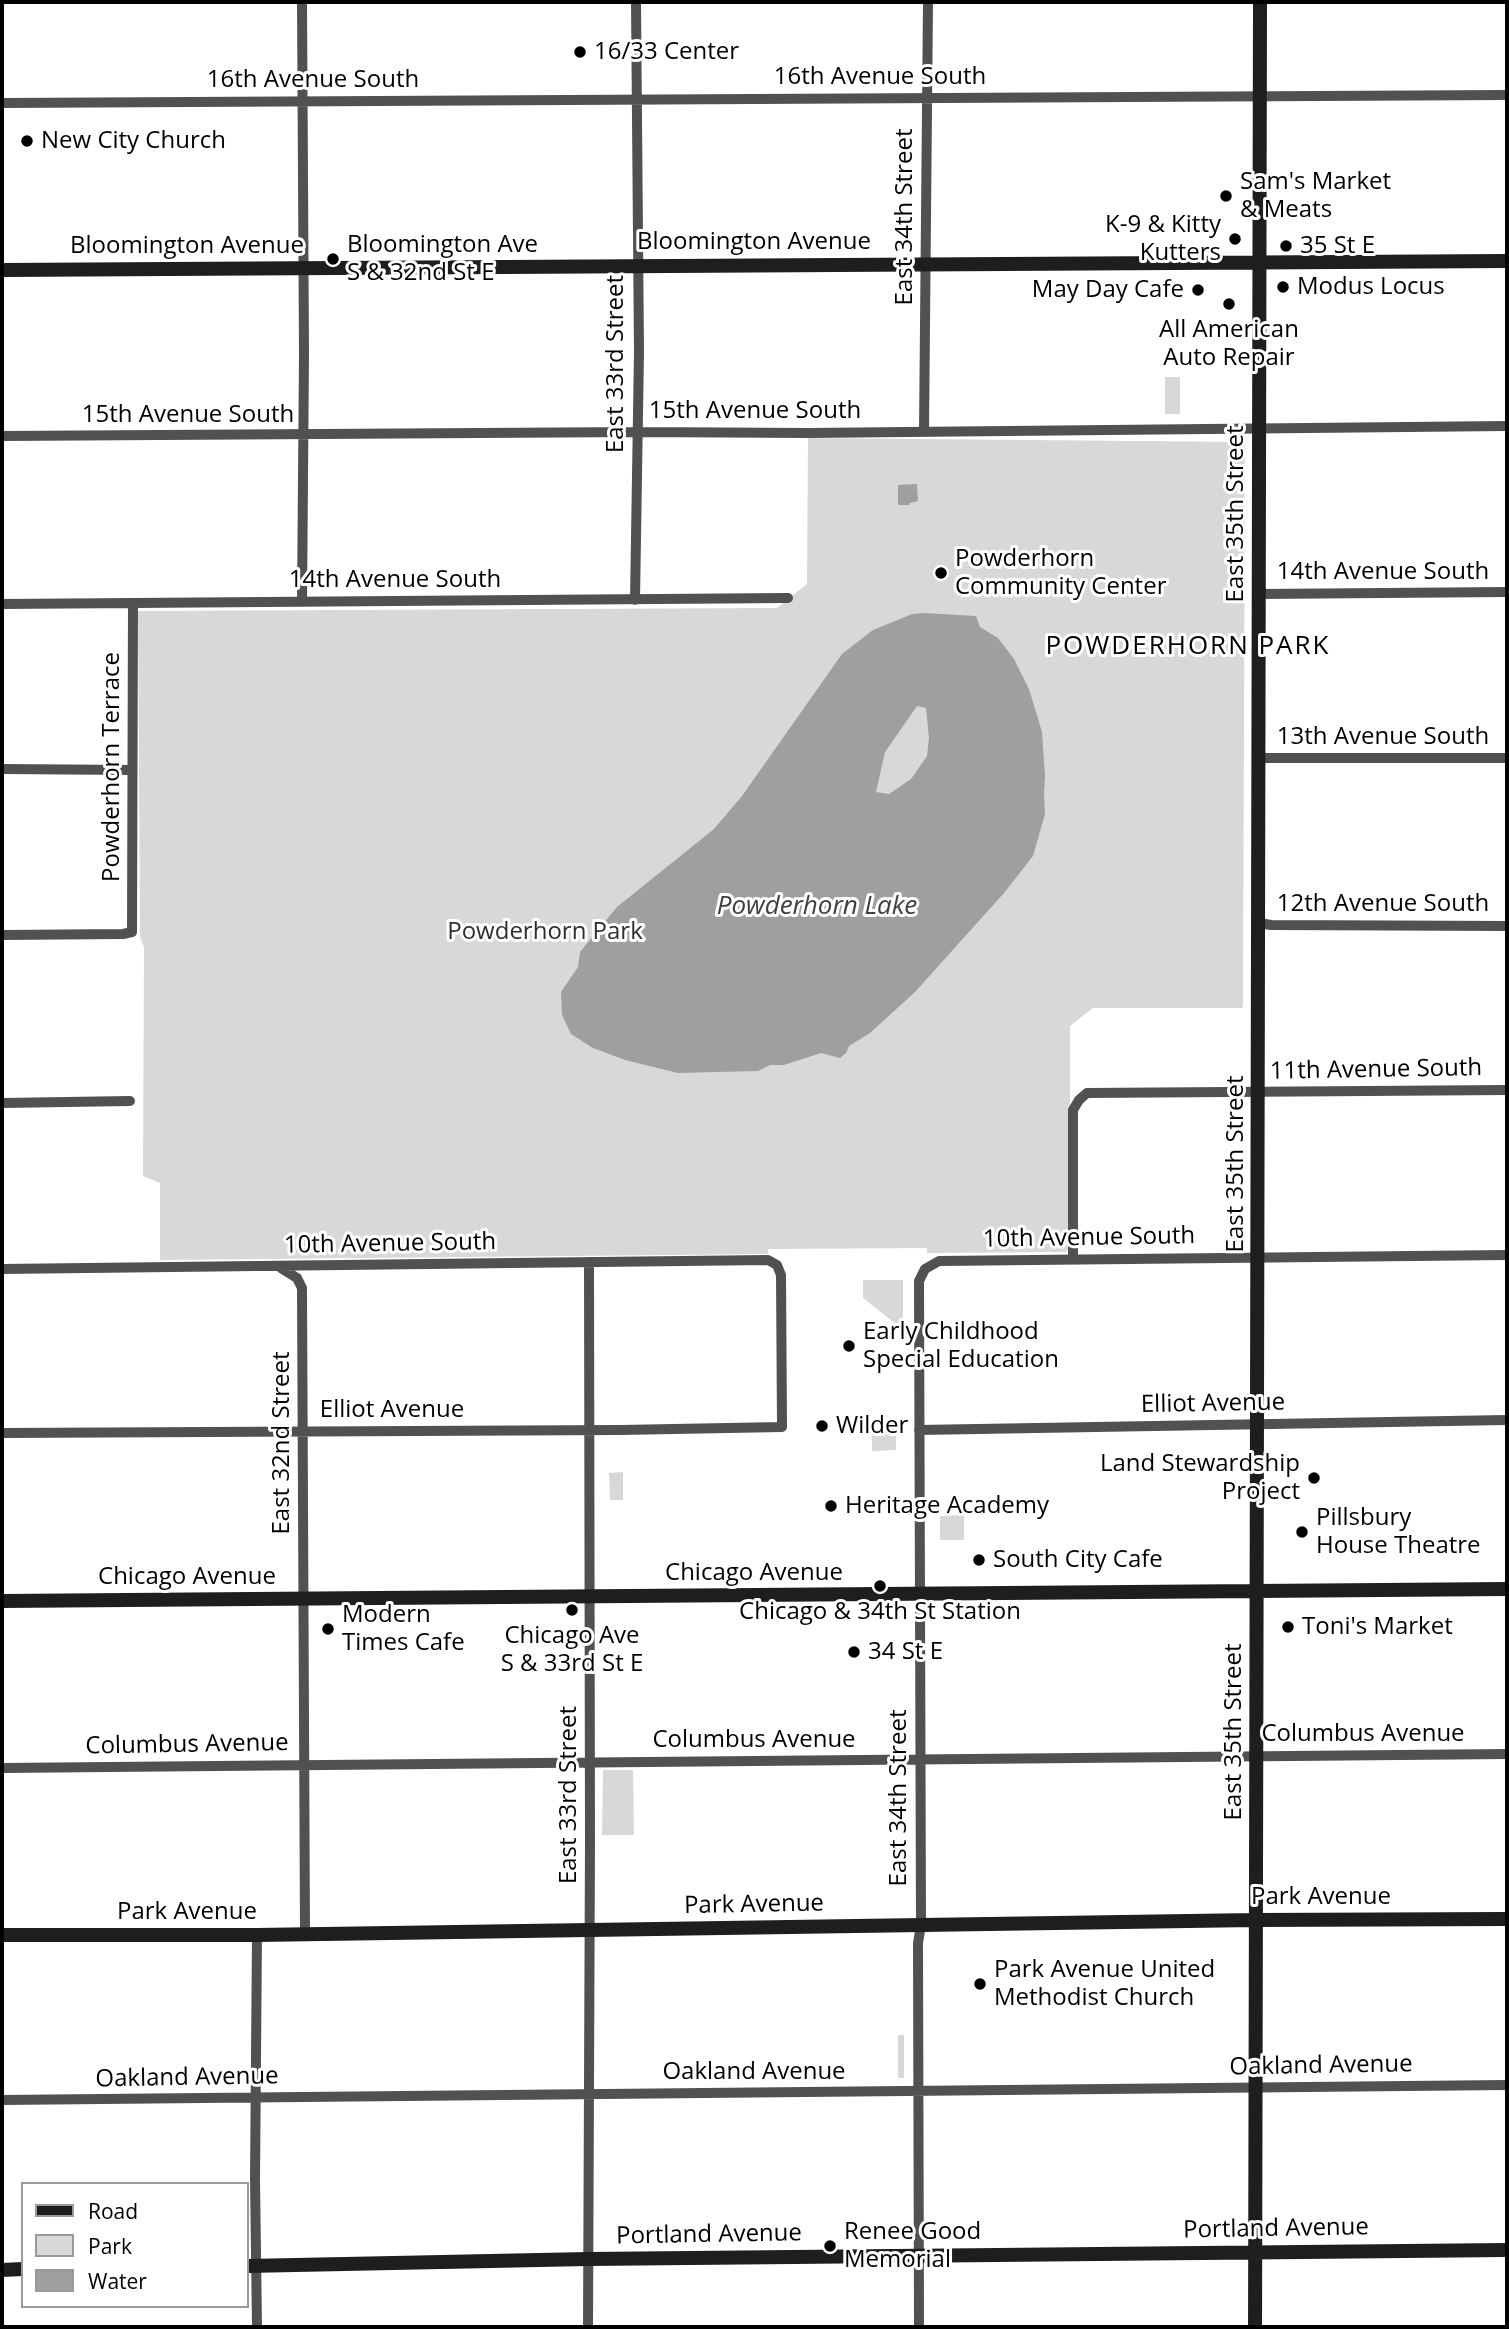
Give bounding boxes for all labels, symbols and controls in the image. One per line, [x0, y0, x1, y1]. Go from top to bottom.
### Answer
place label: 16/33 Center [594, 38, 739, 66]
marker: 16/33 Center [572, 44, 588, 60]
street label: 16th Avenue South [774, 63, 986, 91]
street label: 16th Avenue South [207, 66, 419, 94]
place label: New City Church [41, 127, 226, 155]
street label: East 34th Street [891, 129, 919, 305]
marker: New City Church [19, 133, 35, 149]
place label: Sam's Market & Meats [1240, 168, 1391, 224]
marker: Sam's Market & Meats [1218, 188, 1234, 204]
place label: K-9 & Kitty Kutters [1105, 211, 1221, 267]
street label: Bloomington Avenue [637, 228, 871, 256]
place label: Bloomington Ave S & 32nd St E [347, 231, 538, 287]
marker: K-9 & Kitty Kutters [1227, 231, 1243, 247]
street label: Bloomington Avenue [70, 232, 304, 260]
place label: 35 St E [1300, 232, 1375, 260]
marker: 35 St E [1278, 238, 1294, 254]
marker: Bloomington Ave S & 32nd St E [325, 251, 341, 267]
place label: Modus Locus [1297, 273, 1445, 301]
street label: East 33rd Street [602, 275, 630, 453]
place label: May Day Cafe [1032, 276, 1184, 304]
marker: Modus Locus [1275, 279, 1291, 295]
marker: May Day Cafe [1190, 282, 1206, 298]
marker: All American Auto Repair [1221, 296, 1237, 312]
place label: All American Auto Repair [1159, 316, 1299, 372]
street label: 15th Avenue South [649, 397, 861, 425]
street label: 15th Avenue South [82, 401, 294, 429]
street label: East 35th Street [1222, 426, 1250, 602]
place label: Powderhorn Community Center [955, 545, 1166, 601]
street label: 14th Avenue South [1277, 558, 1489, 586]
marker: Powderhorn Community Center [933, 565, 949, 581]
street label: 14th Avenue South [289, 566, 501, 594]
district label: POWDERHORN PARK [1047, 631, 1329, 663]
street label: Powderhorn Terrace [98, 652, 126, 882]
street label: 13th Avenue South [1277, 723, 1489, 751]
street label: 12th Avenue South [1277, 890, 1489, 918]
water label: Powderhorn Lake [717, 891, 917, 923]
park label: Powderhorn Park [447, 918, 643, 946]
street label: 11th Avenue South [1270, 1054, 1482, 1086]
street label: East 35th Street [1222, 1076, 1250, 1252]
street label: 10th Avenue South [983, 1222, 1195, 1254]
street label: 10th Avenue South [284, 1228, 496, 1260]
place label: Early Childhood Special Education [863, 1318, 1059, 1374]
marker: Early Childhood Special Education [841, 1338, 857, 1354]
street label: East 32nd Street [268, 1351, 296, 1535]
street label: Elliot Avenue [1141, 1388, 1285, 1420]
street label: Elliot Avenue [320, 1396, 464, 1424]
place label: Wilder [836, 1412, 908, 1440]
marker: Wilder [814, 1418, 830, 1434]
place label: Land Stewardship Project [1100, 1450, 1300, 1506]
marker: Land Stewardship Project [1306, 1470, 1322, 1486]
place label: Heritage Academy [845, 1492, 1049, 1520]
marker: Heritage Academy [823, 1498, 839, 1514]
place label: Pillsbury House Theatre [1316, 1504, 1481, 1560]
marker: Pillsbury House Theatre [1294, 1524, 1310, 1540]
place label: South City Cafe [993, 1546, 1163, 1574]
marker: South City Cafe [971, 1552, 987, 1568]
street label: Chicago Avenue [665, 1559, 843, 1587]
street label: Chicago Avenue [98, 1563, 276, 1591]
marker: Chicago & 34th St Station [872, 1578, 888, 1594]
place label: Chicago & 34th St Station [739, 1598, 1021, 1626]
place label: Modern Times Cafe [342, 1601, 465, 1657]
marker: Chicago Ave S & 33rd St E [564, 1602, 580, 1618]
place label: Toni's Market [1302, 1613, 1453, 1641]
marker: Toni's Market [1280, 1619, 1296, 1635]
marker: Modern Times Cafe [320, 1621, 336, 1637]
place label: Chicago Ave S & 33rd St E [501, 1622, 643, 1678]
place label: 34 St E [868, 1638, 943, 1666]
marker: 34 St E [846, 1644, 862, 1660]
street label: East 35th Street [1220, 1644, 1248, 1820]
street label: East 33rd Street [555, 1706, 583, 1884]
street label: East 34th Street [885, 1710, 913, 1886]
street label: Columbus Avenue [1261, 1720, 1465, 1748]
street label: Columbus Avenue [652, 1726, 856, 1754]
street label: Columbus Avenue [85, 1729, 289, 1761]
street label: Park Avenue [1251, 1883, 1391, 1911]
street label: Park Avenue [684, 1889, 824, 1921]
street label: Park Avenue [117, 1898, 257, 1926]
place label: Park Avenue United Methodist Church [994, 1956, 1215, 2012]
marker: Park Avenue United Methodist Church [972, 1976, 988, 1992]
street label: Oakland Avenue [1229, 2050, 1413, 2082]
street label: Oakland Avenue [662, 2058, 846, 2086]
street label: Oakland Avenue [95, 2062, 279, 2094]
legend [21, 2182, 248, 2308]
text: Road [88, 2197, 138, 2225]
street label: Portland Avenue [1183, 2213, 1369, 2245]
place label: Renee Good Memorial [844, 2218, 981, 2274]
street label: Portland Avenue [616, 2219, 802, 2251]
text: Park [88, 2232, 132, 2260]
marker: Renee Good Memorial [822, 2238, 838, 2254]
text: Water [88, 2267, 147, 2295]

